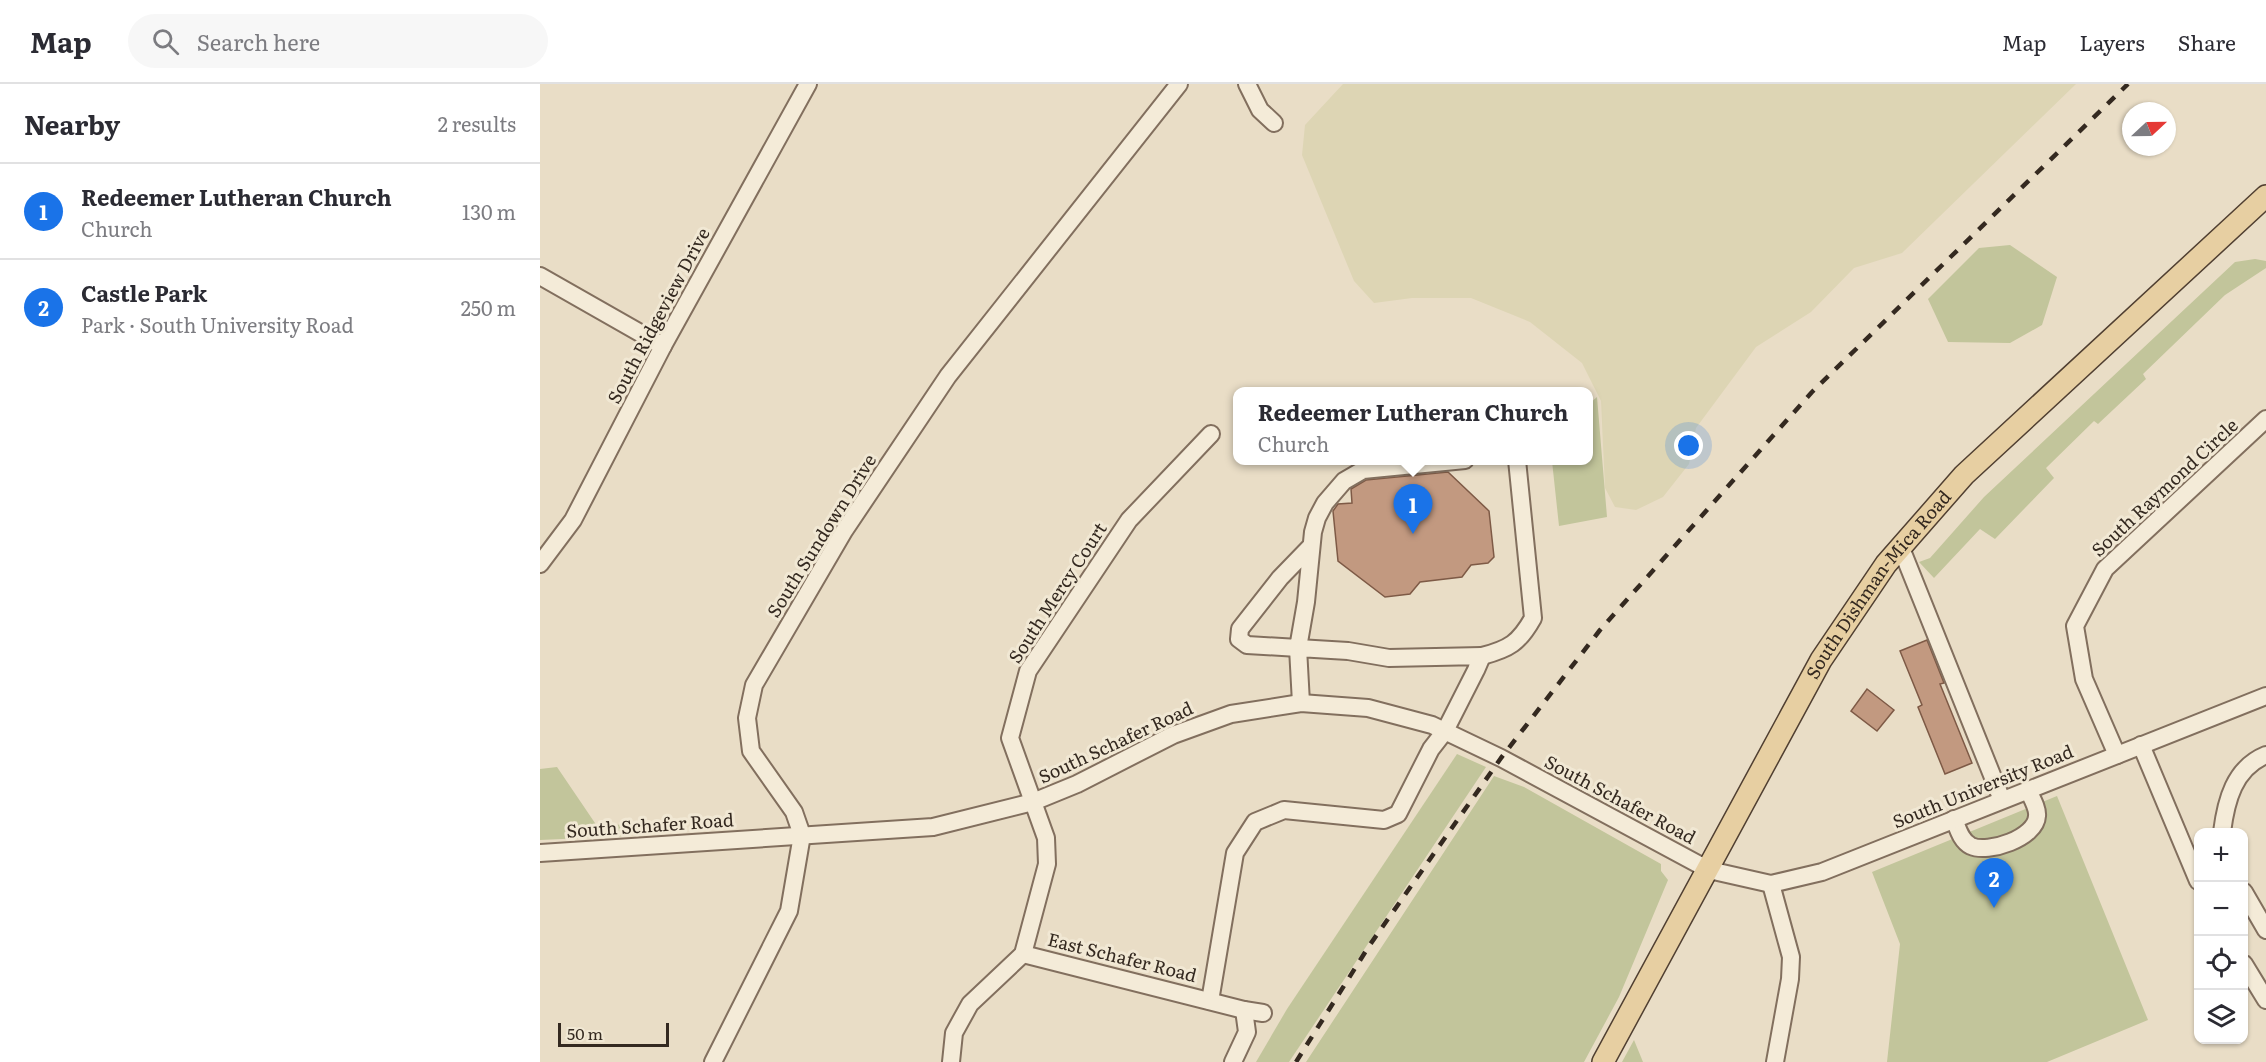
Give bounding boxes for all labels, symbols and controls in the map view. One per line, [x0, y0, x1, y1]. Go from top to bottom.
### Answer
search box [128, 14, 548, 68]
text: Map [30, 20, 92, 62]
icon: search [149, 25, 182, 58]
text: Search here [197, 25, 320, 58]
text: Map [2002, 26, 2047, 57]
text: Layers [2080, 26, 2145, 57]
text: Share [2178, 26, 2236, 57]
north arrow [2122, 102, 2176, 156]
text: Nearby [24, 104, 120, 143]
text: 2 results [438, 108, 516, 138]
text: Redeemer Lutheran Church [81, 180, 392, 213]
text: 1 [39, 196, 48, 226]
text: 130 m [462, 196, 516, 226]
text: Church [81, 213, 153, 243]
street label: South Ridgeview Drive [600, 222, 716, 408]
text: Castle Park [81, 276, 207, 309]
text: 2 [38, 292, 49, 322]
text: 250 m [461, 292, 516, 322]
text: Park · South University Road [81, 309, 354, 339]
popup [1233, 387, 1593, 465]
text: Redeemer Lutheran Church [1258, 395, 1568, 428]
street label: South Raymond Circle [2085, 412, 2243, 562]
text: Church [1258, 428, 1329, 458]
your location [1674, 431, 1703, 460]
street label: South Sundown Drive [759, 448, 882, 622]
pin: 1 [1394, 484, 1432, 534]
street label: South Dishman-Mica Road [1798, 484, 1957, 683]
street label: South Mercy Court [1001, 516, 1113, 668]
street label: South Schafer Road [1034, 694, 1197, 789]
street label: South University Road [1888, 737, 2077, 834]
street label: South Schafer Road [1540, 747, 1701, 850]
street label: South Schafer Road [565, 805, 735, 844]
map controls [2194, 828, 2248, 1044]
button: + [2194, 828, 2248, 882]
pin: 2 [1974, 858, 2014, 908]
button: − [2194, 882, 2248, 936]
street label: East Schafer Road [1045, 925, 1200, 988]
button: locate [2194, 936, 2248, 990]
button: layers [2194, 990, 2248, 1044]
scale bar [558, 1020, 669, 1048]
text: 50 m [567, 1021, 603, 1045]

